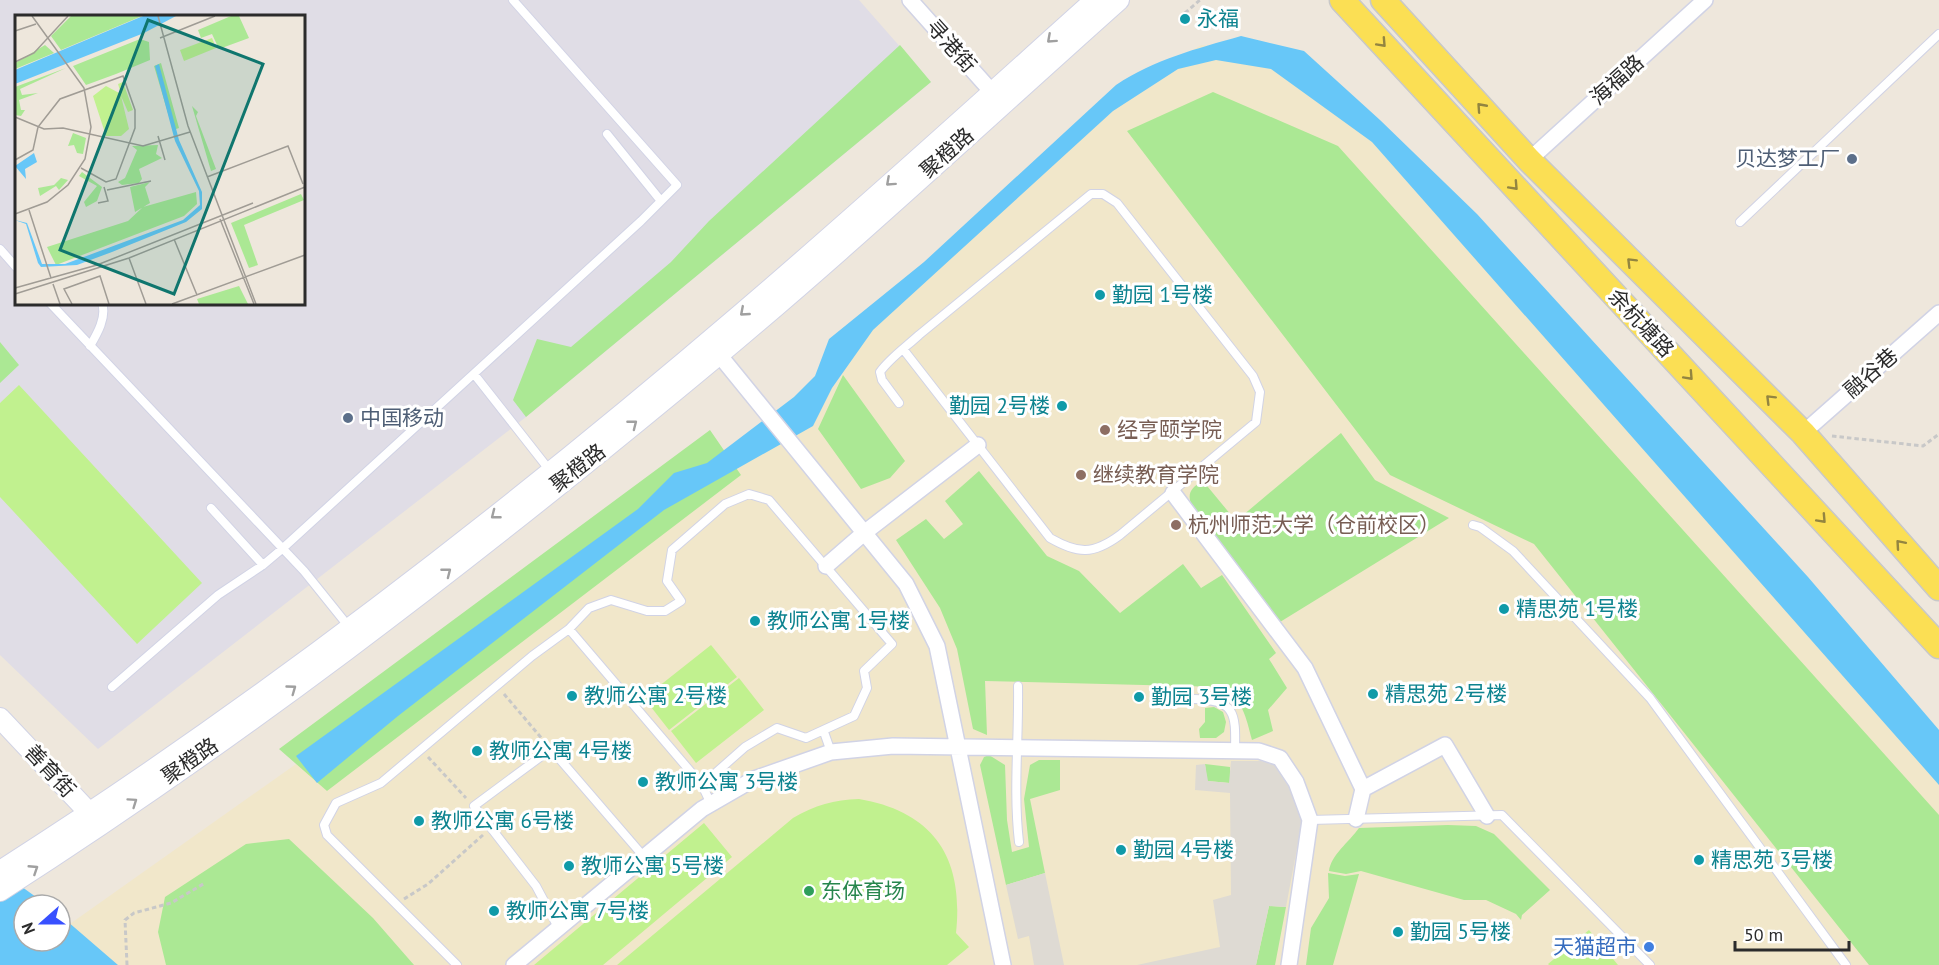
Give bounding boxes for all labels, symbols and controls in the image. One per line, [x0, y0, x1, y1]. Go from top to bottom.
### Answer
place label: 永福 [1197, 5, 1239, 32]
marker: 永福 [1178, 12, 1192, 26]
street label: 寻港街 [920, 13, 982, 78]
inset map [15, 15, 304, 304]
one-way arrow [1047, 32, 1058, 43]
one-way arrow [1375, 36, 1386, 47]
street label: 海福路 [1584, 49, 1649, 111]
one-way arrow [1477, 103, 1488, 114]
street label: 聚橙路 [914, 122, 979, 184]
place label: 贝达梦工厂 [1735, 145, 1840, 172]
marker: 贝达梦工厂 [1845, 152, 1859, 166]
one-way arrow [886, 175, 897, 186]
one-way arrow [1507, 179, 1518, 190]
one-way arrow [1628, 258, 1639, 269]
place label: 勤园 1号楼 [1112, 281, 1213, 308]
street label: 余杭塘路 [1603, 283, 1680, 363]
marker: 勤园 1号楼 [1093, 288, 1107, 302]
one-way arrow [740, 304, 751, 315]
street label: 融谷巷 [1838, 342, 1903, 403]
one-way arrow [1682, 368, 1693, 379]
place label: 勤园 2号楼 [949, 392, 1050, 419]
one-way arrow [1766, 396, 1777, 407]
marker: 勤园 2号楼 [1055, 399, 1069, 413]
place label: 中国移动 [360, 404, 444, 431]
marker: 中国移动 [341, 411, 355, 425]
place label: 经亨颐学院 [1117, 416, 1222, 443]
one-way arrow [626, 421, 637, 432]
marker: 经亨颐学院 [1098, 423, 1112, 437]
street label: 聚橙路 [545, 438, 611, 498]
place label: 继续教育学院 [1093, 461, 1219, 488]
marker: 继续教育学院 [1074, 468, 1088, 482]
one-way arrow [491, 508, 502, 519]
place label: 杭州师范大学（仓前校区） [1188, 511, 1440, 538]
one-way arrow [1815, 512, 1826, 523]
marker: 杭州师范大学（仓前校区） [1169, 518, 1183, 532]
one-way arrow [1897, 540, 1908, 551]
one-way arrow [440, 568, 451, 579]
place label: 精思苑 1号楼 [1516, 595, 1638, 622]
marker: 精思苑 1号楼 [1497, 602, 1511, 616]
place label: 教师公寓 1号楼 [767, 607, 910, 634]
marker: 教师公寓 1号楼 [748, 614, 762, 628]
place label: 精思苑 2号楼 [1385, 680, 1507, 707]
place label: 教师公寓 2号楼 [584, 682, 727, 709]
place label: 勤园 3号楼 [1151, 683, 1252, 710]
one-way arrow [285, 685, 296, 696]
marker: 精思苑 2号楼 [1366, 687, 1380, 701]
marker: 教师公寓 2号楼 [565, 689, 579, 703]
marker: 勤园 3号楼 [1132, 690, 1146, 704]
street label: 聚橙路 [156, 731, 223, 790]
place label: 教师公寓 4号楼 [489, 737, 632, 764]
street label: 善育街 [19, 738, 82, 803]
marker: 教师公寓 4号楼 [470, 744, 484, 758]
place label: 教师公寓 3号楼 [655, 768, 798, 795]
marker: 教师公寓 3号楼 [636, 775, 650, 789]
one-way arrow [126, 798, 137, 809]
place label: 教师公寓 6号楼 [431, 807, 574, 834]
marker: 教师公寓 6号楼 [412, 814, 426, 828]
place label: 勤园 4号楼 [1133, 836, 1234, 863]
marker: 勤园 4号楼 [1114, 843, 1128, 857]
place label: 精思苑 3号楼 [1711, 846, 1833, 873]
place label: 教师公寓 5号楼 [581, 852, 724, 879]
marker: 精思苑 3号楼 [1692, 853, 1706, 867]
marker: 教师公寓 5号楼 [562, 859, 576, 873]
one-way arrow [28, 865, 38, 877]
place label: 东体育场 [821, 877, 905, 904]
marker: 东体育场 [802, 884, 816, 898]
north arrow [12, 893, 72, 953]
place label: 教师公寓 7号楼 [506, 897, 649, 924]
marker: 教师公寓 7号楼 [487, 904, 501, 918]
scale bar [1735, 914, 1849, 952]
place label: 勤园 5号楼 [1410, 918, 1511, 945]
text: N [17, 920, 39, 937]
text: 50 m [1744, 923, 1783, 946]
marker: 勤园 5号楼 [1391, 925, 1405, 939]
place label: 天猫超市 [1553, 933, 1637, 960]
marker: 天猫超市 [1642, 940, 1656, 954]

